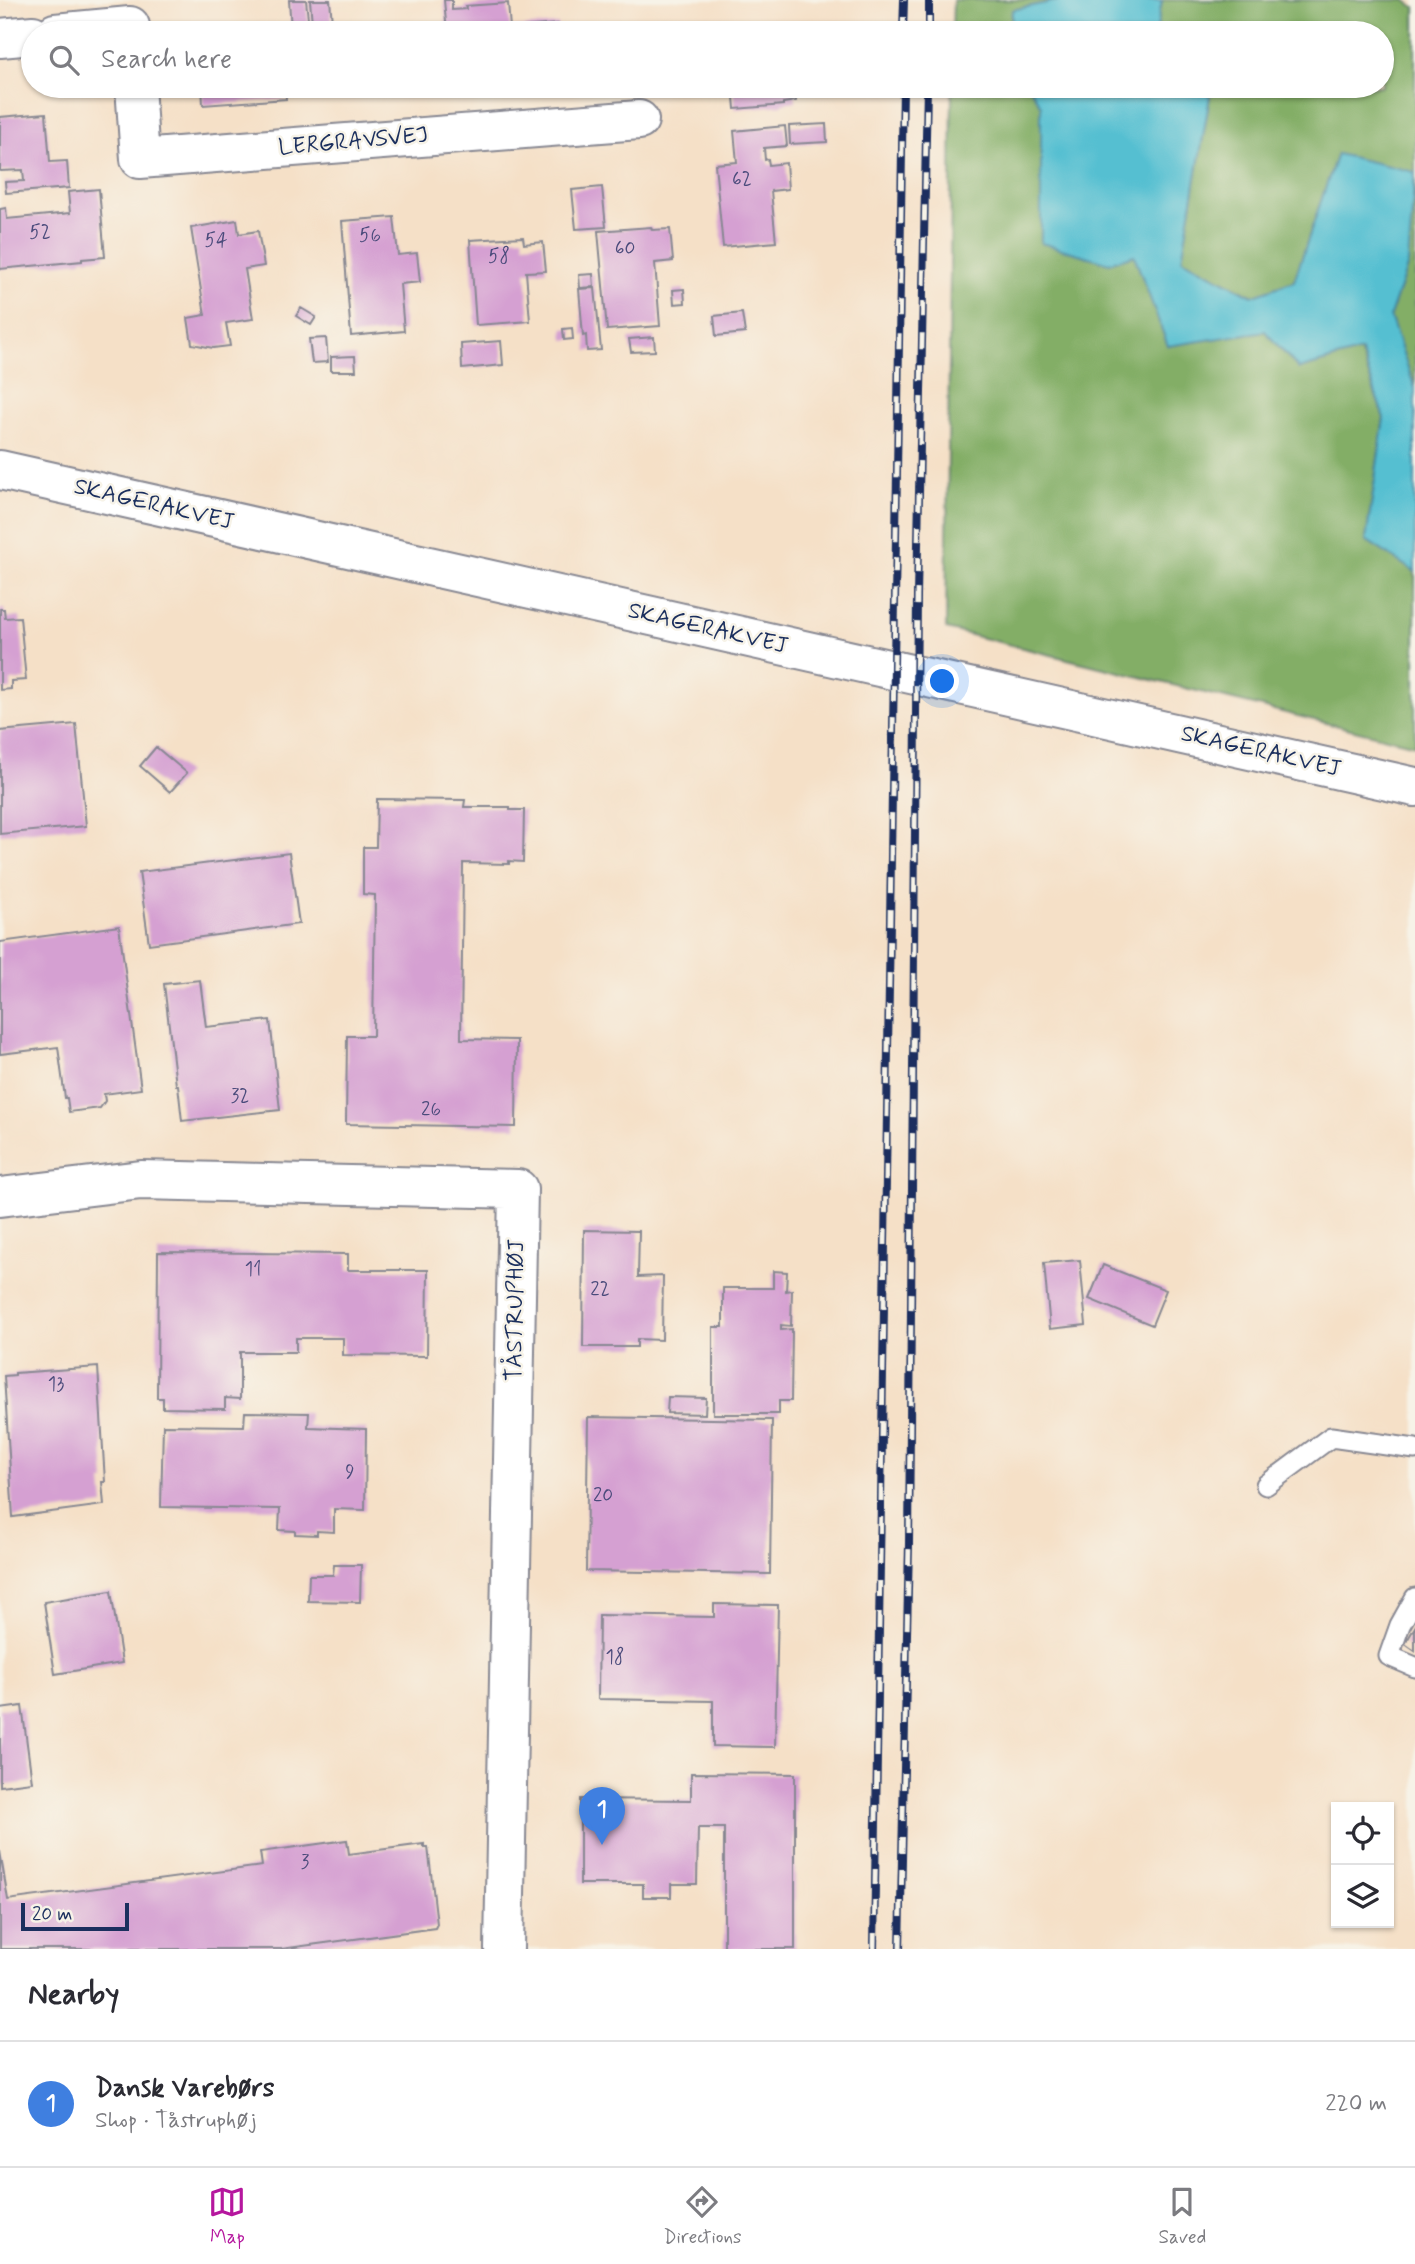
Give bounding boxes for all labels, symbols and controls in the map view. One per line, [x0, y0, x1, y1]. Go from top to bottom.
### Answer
search box [21, 21, 1394, 98]
icon: search [45, 41, 83, 79]
text: Search here [101, 43, 232, 77]
street label: LERGRAVSVEJ [277, 121, 429, 163]
house number: 62 [732, 167, 752, 192]
house number: 52 [29, 220, 51, 245]
house number: 56 [359, 223, 381, 248]
house number: 54 [205, 228, 227, 253]
house number: 60 [615, 236, 635, 261]
house number: 58 [488, 244, 510, 269]
street label: SKAGERAKVEJ [71, 472, 237, 538]
street label: SKAGERAKVEJ [625, 596, 791, 662]
your location [925, 664, 959, 698]
street label: SKAGERAKVEJ [1178, 719, 1344, 785]
house number: 32 [231, 1084, 249, 1109]
house number: 26 [421, 1097, 441, 1122]
street label: TÅSTRUPHØJ [500, 1239, 532, 1381]
house number: 11 [245, 1257, 261, 1282]
house number: 22 [590, 1277, 610, 1302]
house number: 13 [48, 1372, 64, 1397]
house number: 9 [345, 1460, 355, 1485]
house number: 20 [593, 1483, 613, 1508]
house number: 18 [606, 1645, 624, 1670]
pin: 1 [579, 1787, 625, 1845]
map controls [1331, 1802, 1394, 1928]
button: locate [1331, 1802, 1394, 1865]
house number: 3 [301, 1850, 310, 1875]
button: layers [1331, 1865, 1394, 1928]
scale bar [21, 1900, 130, 1932]
text: 20 m [32, 1902, 72, 1927]
text: Nearby [28, 1975, 119, 2014]
text: Dansk Varebørs [95, 2072, 274, 2106]
text: 1 [46, 2089, 56, 2119]
text: 220 m [1325, 2089, 1387, 2119]
text: Shop · Tåstruphøj [95, 2106, 257, 2136]
tab: Map [208, 2183, 246, 2250]
tab: Directions [663, 2183, 742, 2250]
tab: Saved [1158, 2183, 1206, 2250]

